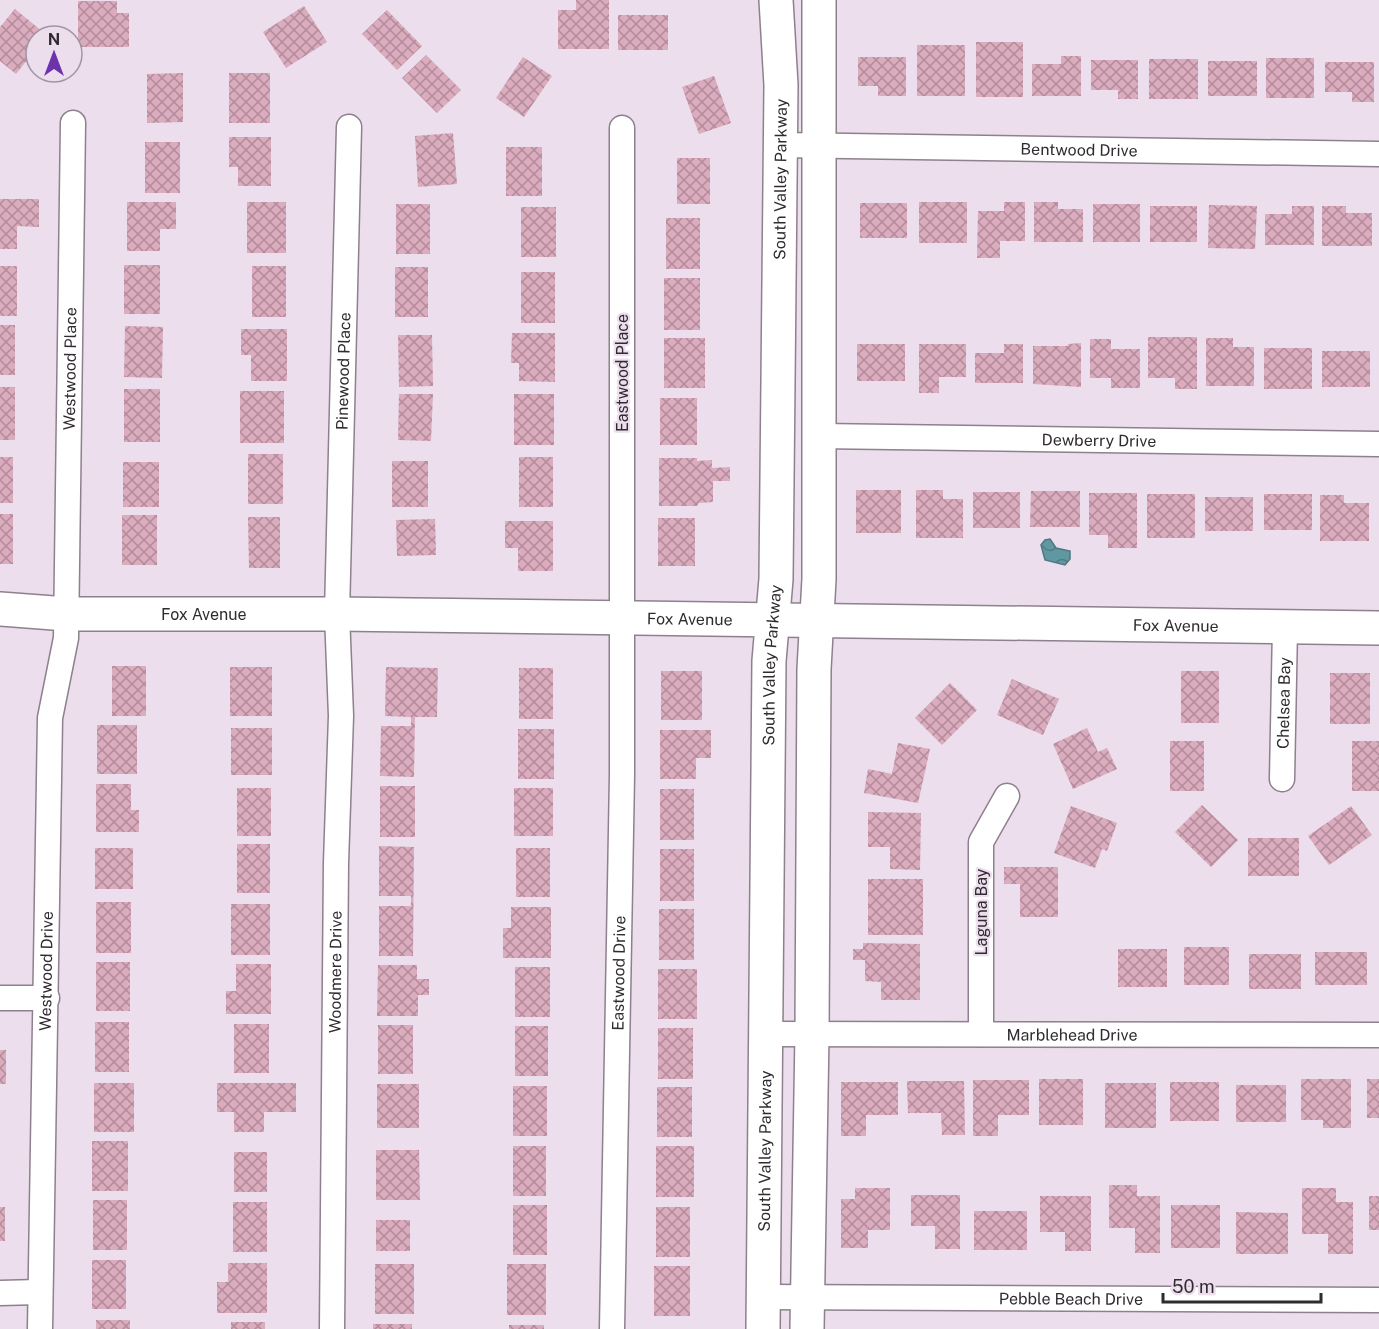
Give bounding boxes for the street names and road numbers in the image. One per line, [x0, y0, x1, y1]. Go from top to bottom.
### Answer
street label: South Valley Parkway [770, 98, 791, 260]
street label: Bentwood Drive [1020, 140, 1138, 160]
street label: Westwood Place [60, 307, 80, 430]
street label: Pinewood Place [333, 312, 354, 430]
street label: Eastwood Place [613, 314, 632, 432]
street label: Dewberry Drive [1041, 430, 1156, 451]
street label: South Valley Parkway [759, 583, 786, 746]
street label: Fox Avenue [161, 605, 247, 624]
street label: Fox Avenue [647, 609, 733, 629]
street label: Fox Avenue [1133, 616, 1219, 636]
street label: Chelsea Bay [1274, 657, 1294, 749]
street label: Laguna Bay [972, 868, 991, 955]
street label: Westwood Drive [36, 911, 57, 1031]
street label: Woodmere Drive [326, 911, 346, 1033]
street label: Eastwood Drive [608, 915, 629, 1031]
street label: Marblehead Drive [1006, 1025, 1138, 1045]
street label: South Valley Parkway [755, 1070, 775, 1232]
street label: Pebble Beach Drive [999, 1289, 1143, 1309]

